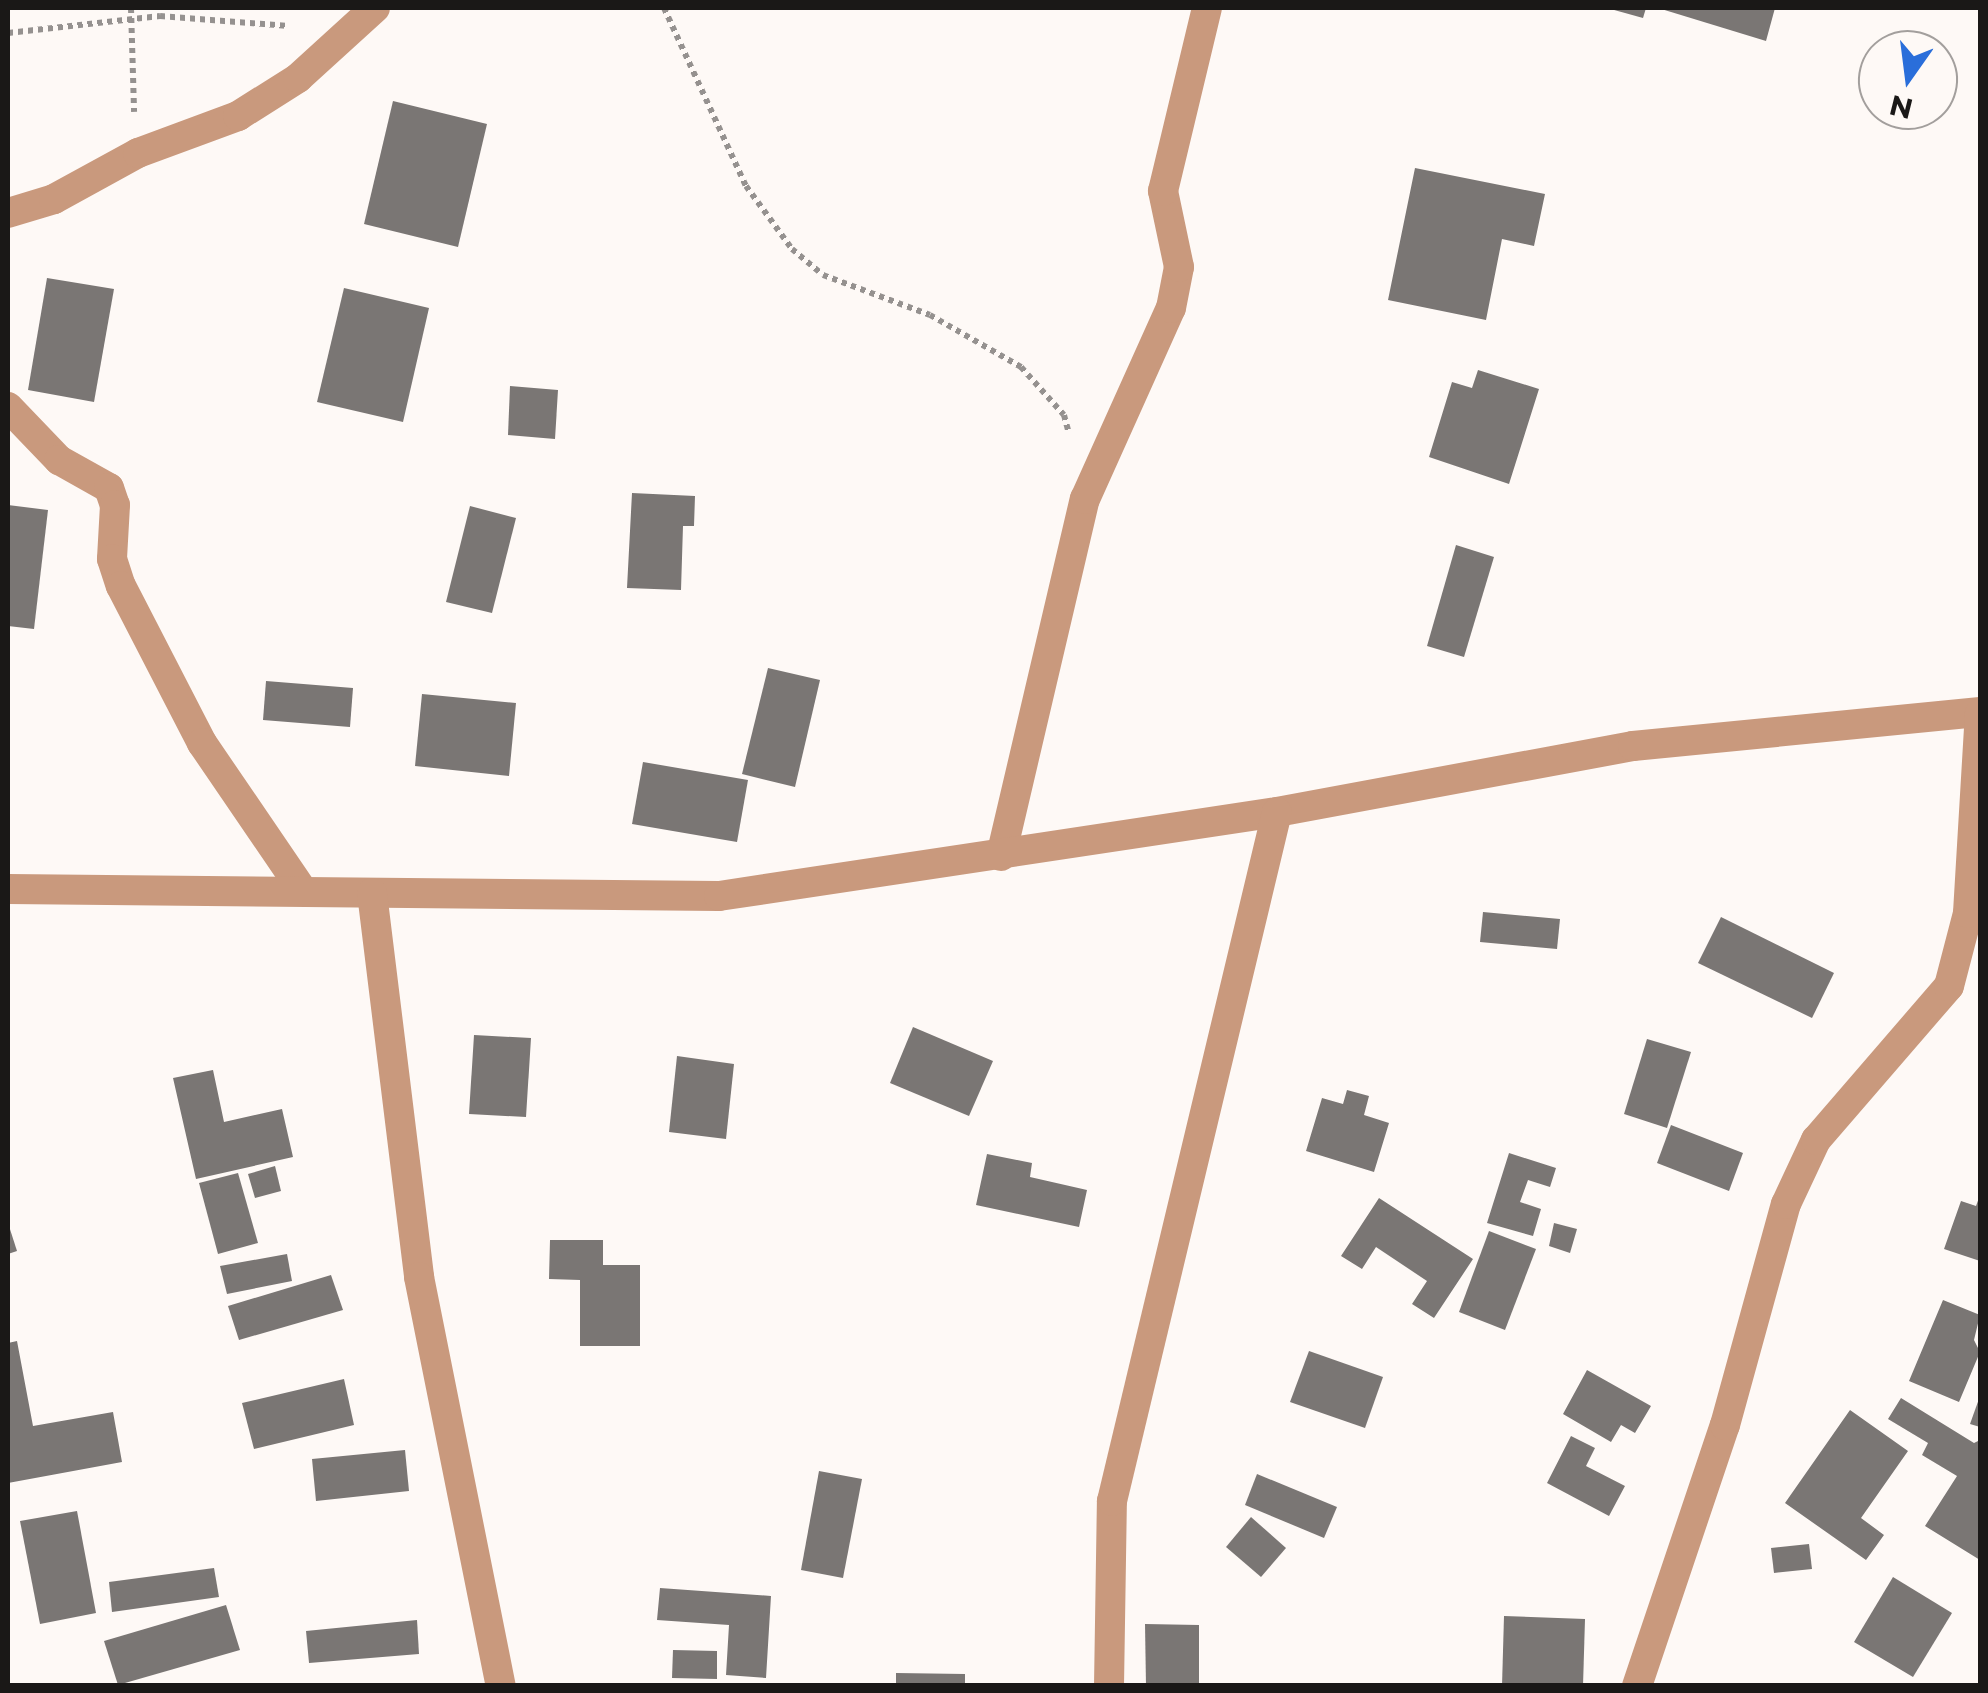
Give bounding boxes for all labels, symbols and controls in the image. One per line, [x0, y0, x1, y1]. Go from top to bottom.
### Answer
north arrow [1858, 30, 1958, 130]
text: N [1886, 88, 1916, 126]

